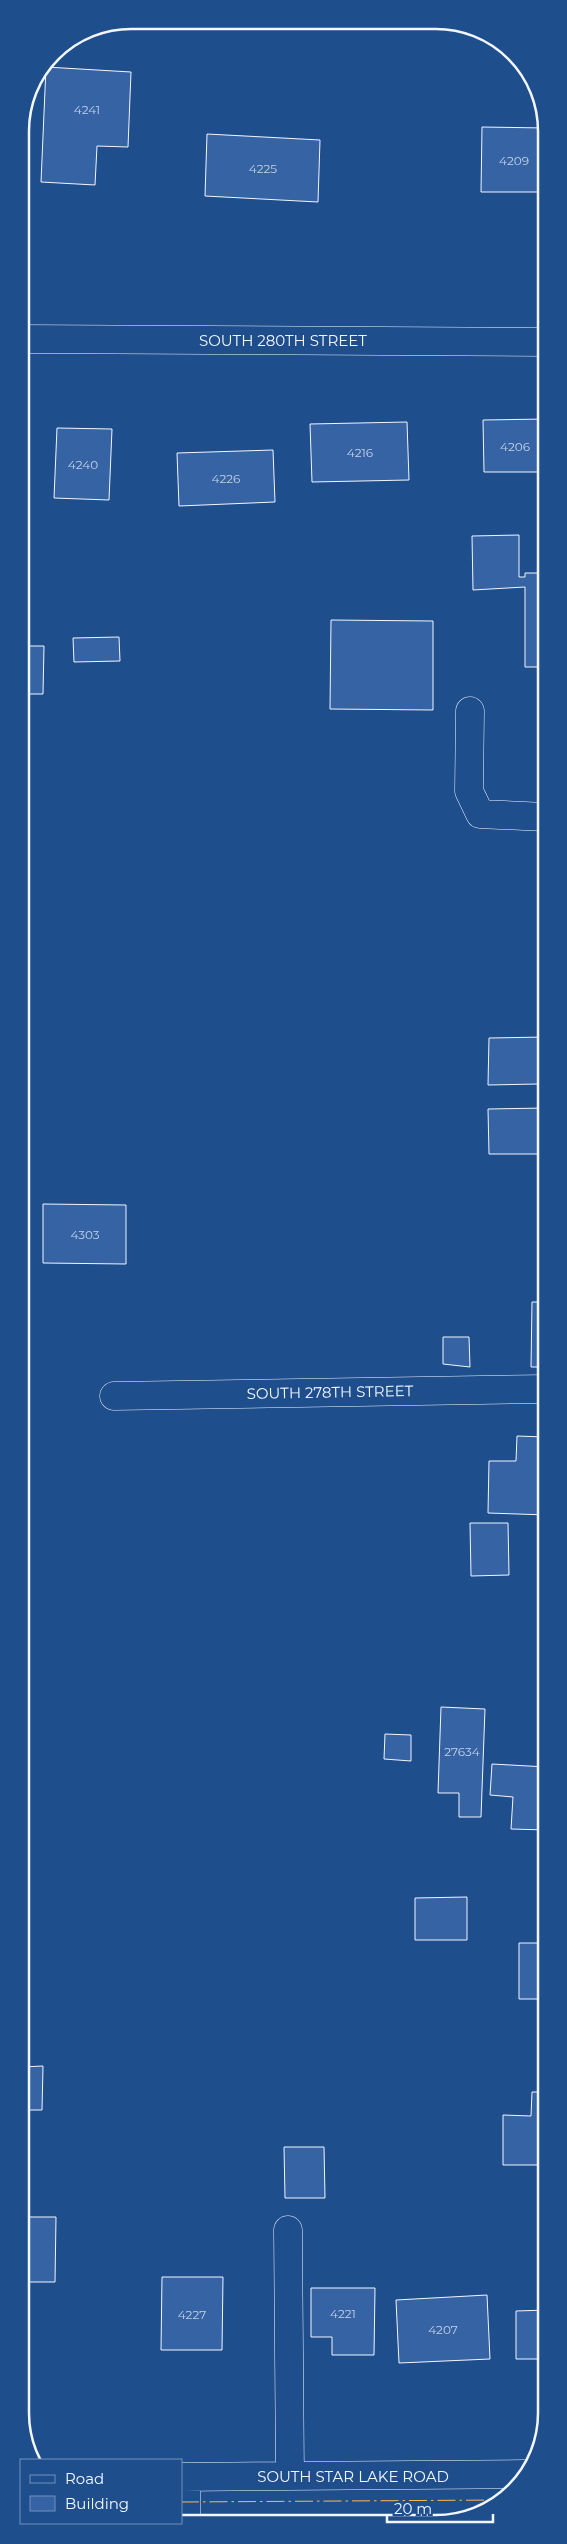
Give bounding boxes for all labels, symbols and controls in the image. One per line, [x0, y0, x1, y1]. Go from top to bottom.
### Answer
house number: 4241 [74, 102, 100, 117]
house number: 4209 [499, 153, 529, 168]
house number: 4225 [249, 161, 277, 176]
street label: SOUTH 280TH STREET [199, 331, 367, 350]
house number: 4206 [500, 439, 530, 454]
house number: 4216 [347, 445, 373, 460]
house number: 4240 [68, 457, 98, 472]
house number: 4226 [212, 471, 240, 486]
house number: 4303 [70, 1227, 100, 1242]
street label: SOUTH 278TH STREET [247, 1381, 414, 1403]
house number: 27634 [444, 1744, 480, 1759]
house number: 4221 [330, 2306, 356, 2321]
house number: 4227 [178, 2307, 206, 2322]
house number: 4207 [428, 2322, 458, 2337]
legend [20, 2459, 182, 2524]
street label: SOUTH STAR LAKE ROAD [257, 2467, 449, 2486]
text: Road [65, 2469, 104, 2488]
scale bar [387, 2492, 493, 2524]
text: Building [65, 2494, 129, 2513]
text: 20 m [394, 2499, 432, 2518]

